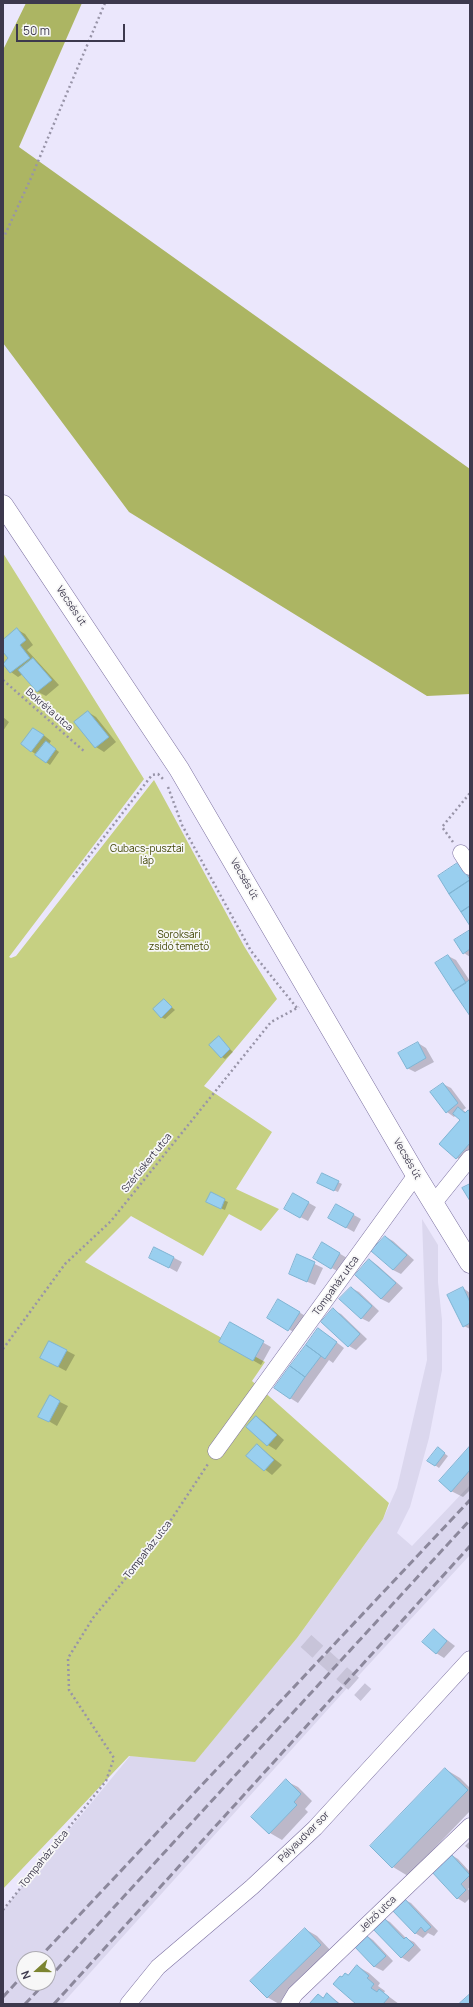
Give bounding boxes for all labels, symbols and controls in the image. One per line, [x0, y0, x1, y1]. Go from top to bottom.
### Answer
scale bar [18, 16, 127, 42]
text: 50 m [23, 22, 50, 39]
street label: Vecsés út [53, 584, 89, 628]
street label: Bokréta utca [23, 686, 75, 734]
park label: Gubacs-pusztai láp [110, 843, 184, 866]
street label: Vecsés út [228, 856, 260, 902]
park label: Soroksári zsidó temető [149, 929, 209, 952]
street label: Szérűskert utca [119, 1131, 175, 1195]
street label: Vecsés út [391, 1136, 423, 1182]
street label: Tompaház utca [310, 1254, 362, 1318]
street label: Tompaház utca [122, 1518, 174, 1582]
street label: Pályaudvar sor [276, 1809, 332, 1865]
street label: Tompaház utca [17, 1828, 71, 1890]
street label: Jelző utca [357, 1894, 399, 1934]
north arrow [16, 1951, 56, 1991]
text: N [17, 1969, 34, 1981]

